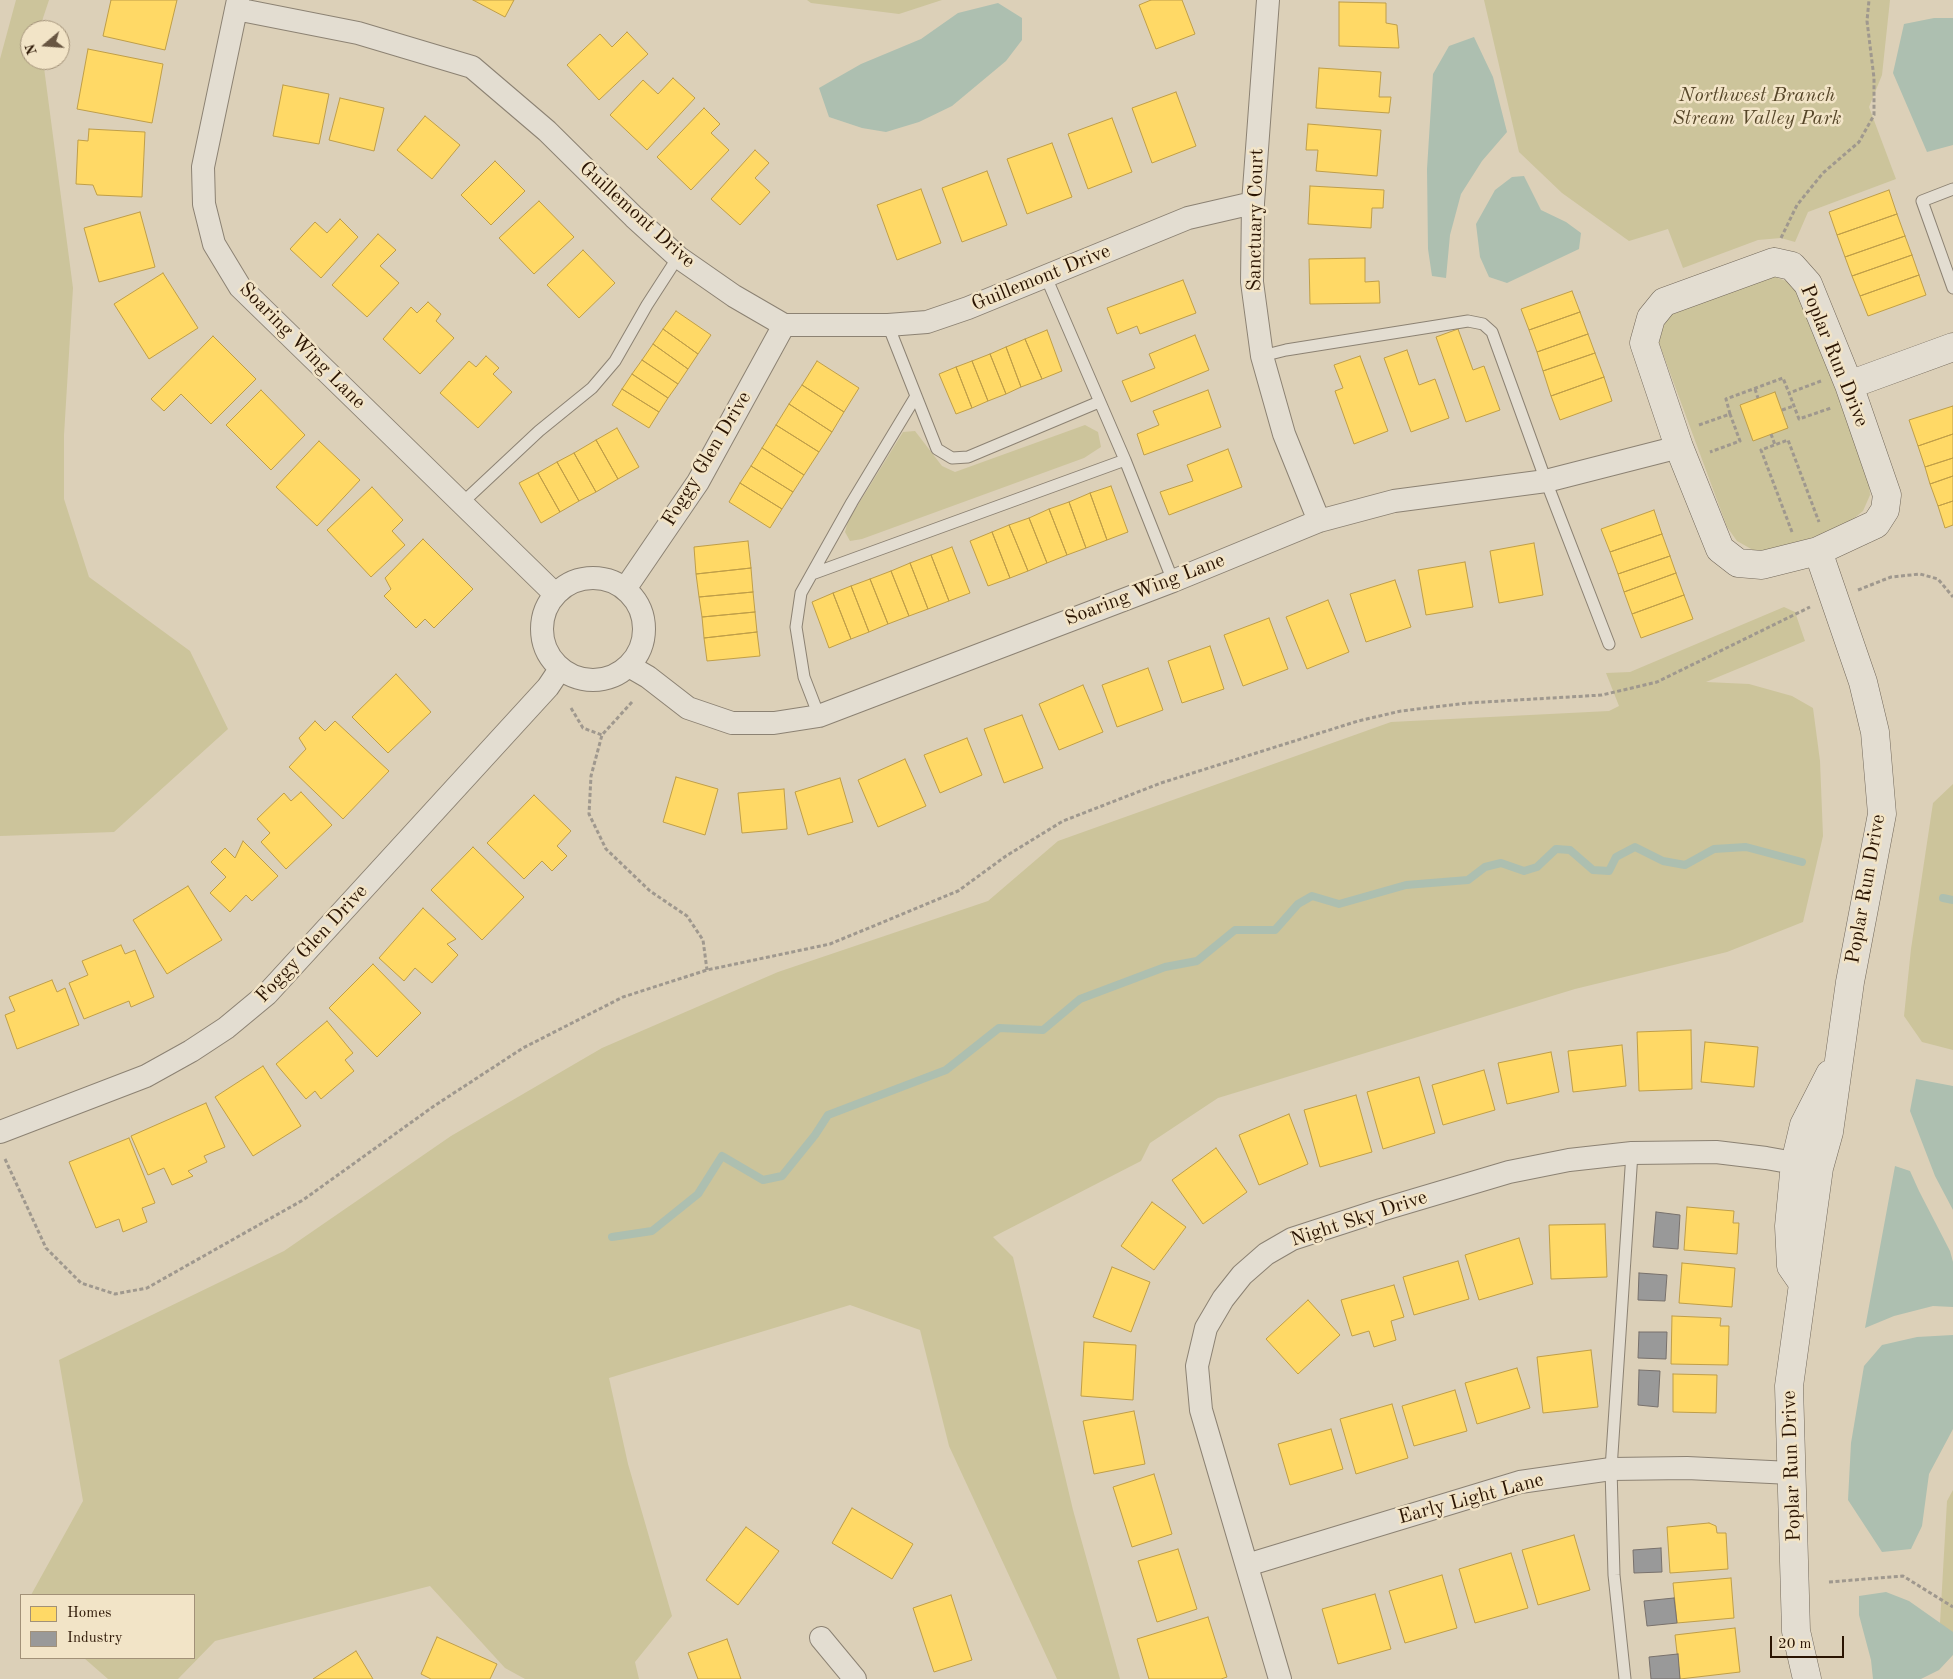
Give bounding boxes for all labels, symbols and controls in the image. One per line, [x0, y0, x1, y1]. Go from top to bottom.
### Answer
north arrow [20, 20, 70, 70]
text: N [23, 42, 40, 57]
park label: Northwest Branch Stream Valley Park [1672, 84, 1842, 131]
street label: Sanctuary Court [1243, 148, 1269, 292]
street label: Guillemont Drive [574, 157, 700, 273]
street label: Guillemont Drive [968, 239, 1114, 317]
street label: Soaring Wing Lane [234, 278, 370, 414]
street label: Poplar Run Drive [1795, 281, 1873, 431]
street label: Foggy Glen Drive [657, 387, 757, 531]
street label: Soaring Wing Lane [1062, 548, 1228, 632]
street label: Poplar Run Drive [1841, 812, 1891, 966]
street label: Foggy Glen Drive [251, 880, 373, 1008]
street label: Night Sky Drive [1288, 1186, 1430, 1252]
street label: Poplar Run Drive [1777, 1390, 1807, 1542]
street label: Early Light Lane [1396, 1468, 1546, 1530]
legend [20, 1594, 195, 1659]
text: Homes [67, 1606, 112, 1621]
scale bar [1773, 1626, 1847, 1658]
text: Industry [67, 1631, 123, 1646]
text: 20 m [1778, 1637, 1812, 1652]

